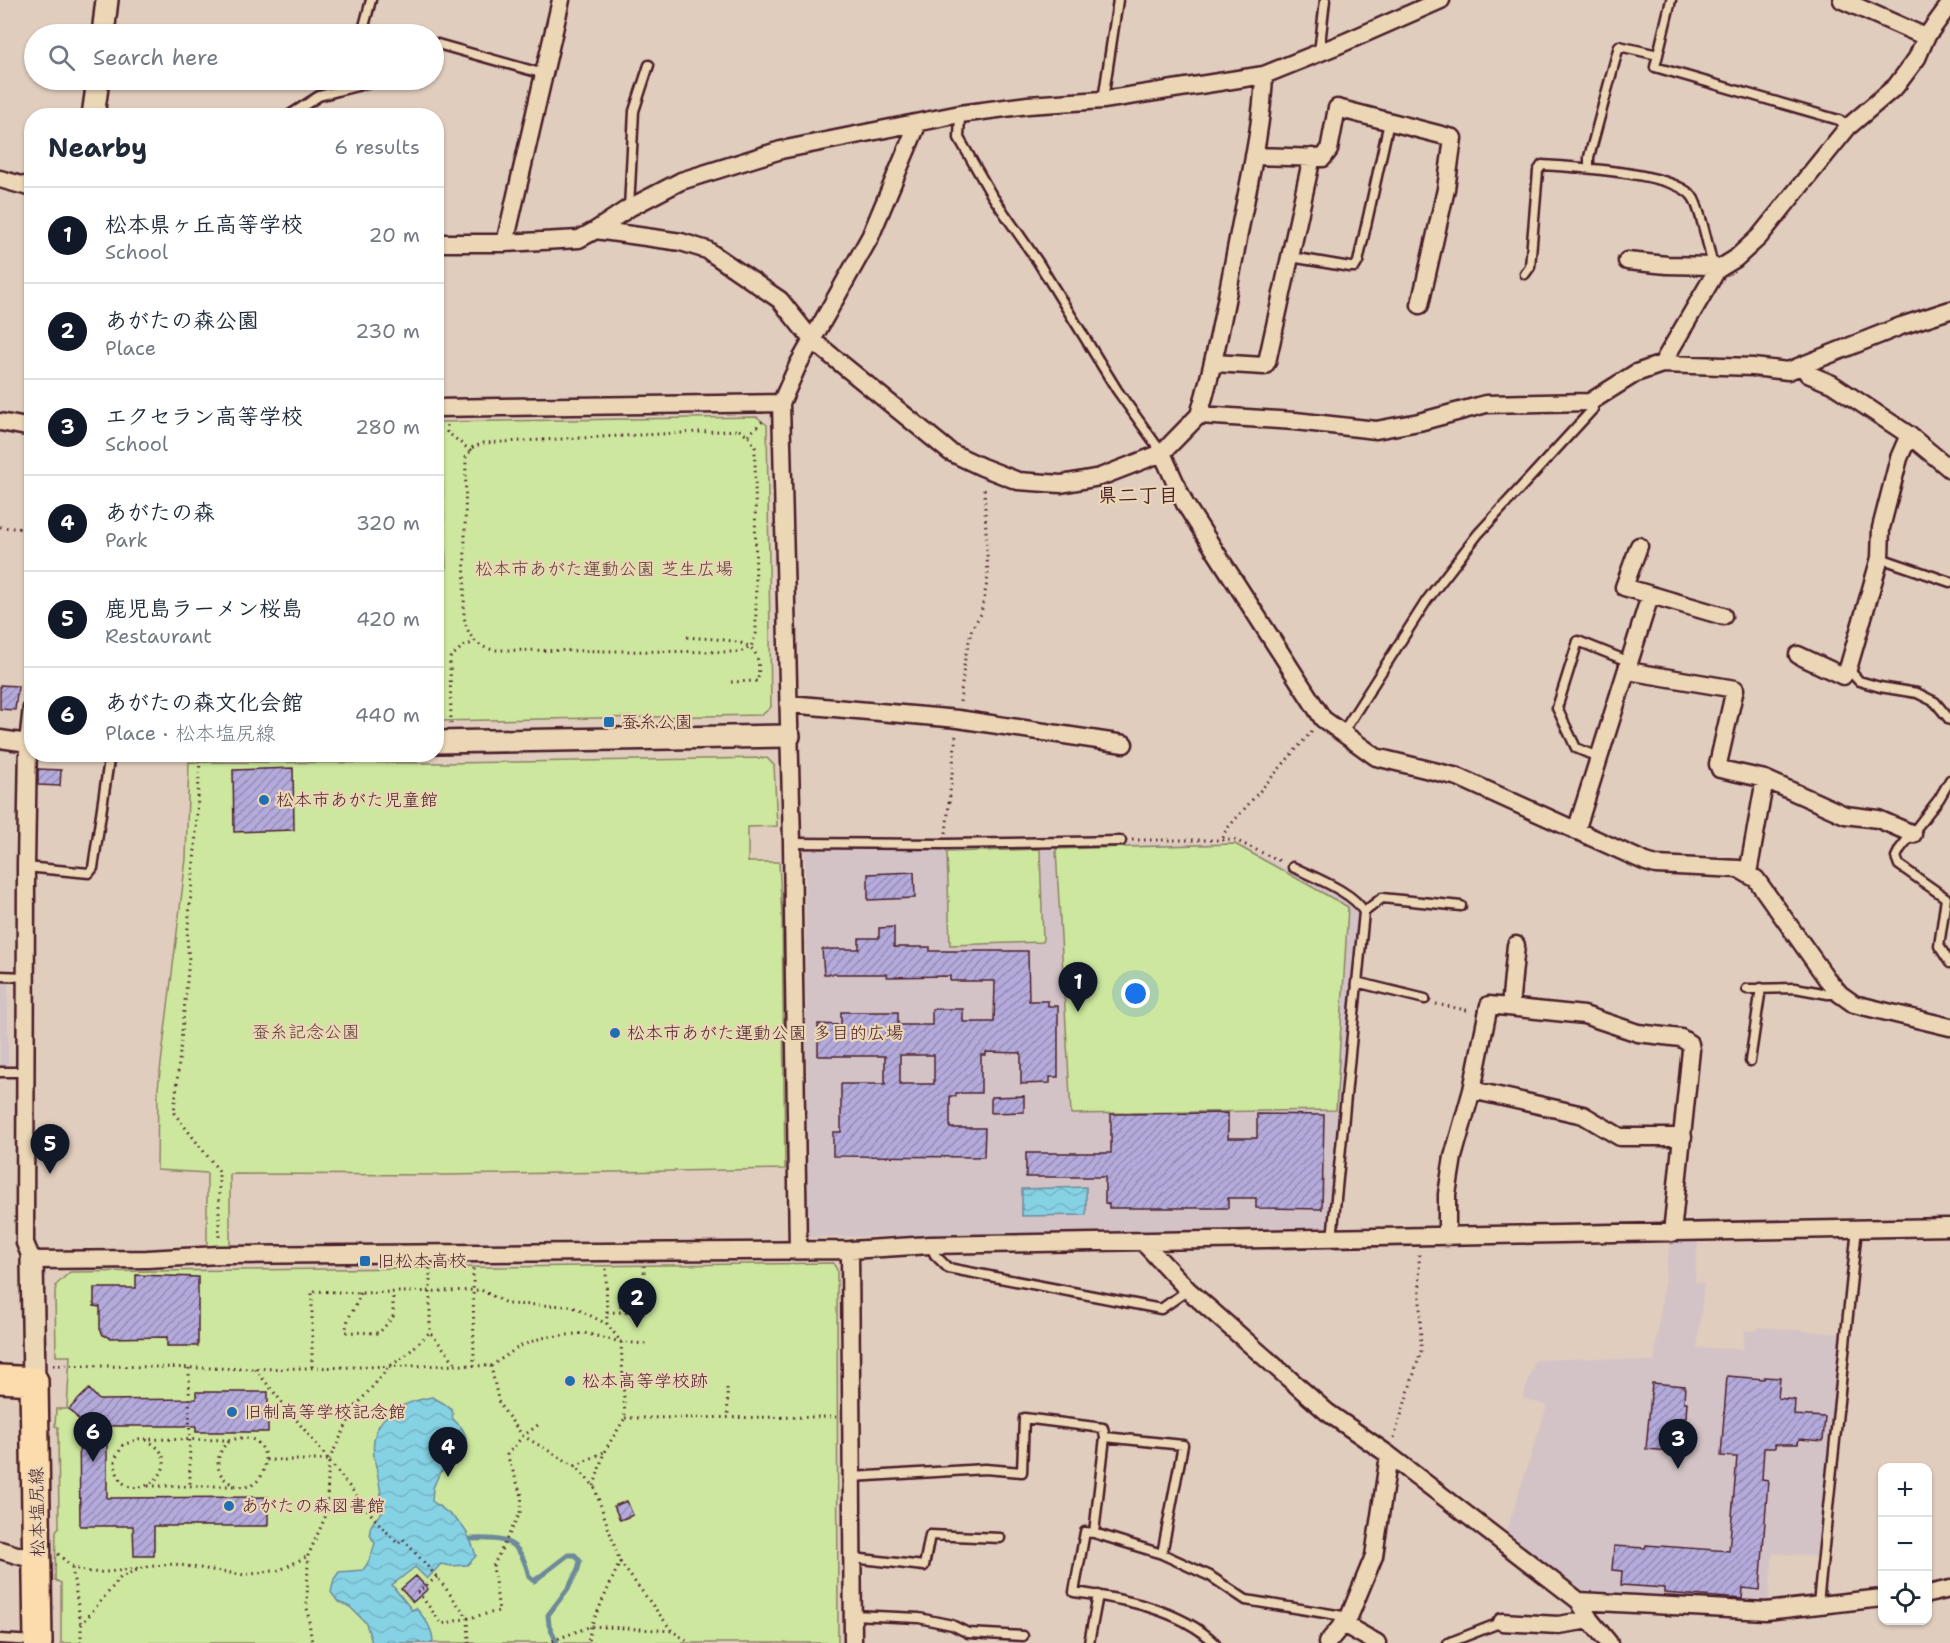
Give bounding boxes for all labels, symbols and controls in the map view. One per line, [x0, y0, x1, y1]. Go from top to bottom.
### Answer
search box [24, 24, 444, 90]
icon: search [45, 41, 78, 74]
text: Search here [93, 43, 219, 72]
text: Nearby [48, 130, 147, 165]
text: 6 results [334, 134, 420, 160]
text: 松本県ヶ丘高等学校 [105, 210, 303, 239]
text: 1 [63, 222, 72, 248]
text: 20 m [369, 222, 420, 248]
text: School [105, 239, 168, 265]
text: あがたの森公園 [105, 306, 259, 335]
text: 2 [61, 318, 75, 344]
text: 230 m [355, 318, 420, 344]
text: Place [105, 335, 156, 361]
text: エクセラン高等学校 [105, 402, 303, 431]
text: 3 [61, 414, 75, 440]
text: 280 m [355, 414, 420, 440]
text: School [105, 431, 168, 457]
district label: 県二丁目 [1098, 482, 1178, 508]
text: あがたの森 [105, 498, 215, 527]
text: 4 [61, 510, 75, 536]
text: 320 m [356, 510, 420, 536]
text: Park [105, 527, 148, 553]
park label: 松本市あがた運動公園 芝生広場 [475, 557, 733, 581]
text: 鹿児島ラーメン桜島 [105, 594, 303, 623]
text: 5 [61, 606, 74, 632]
text: 420 m [356, 606, 420, 632]
text: Restaurant [105, 623, 212, 649]
text: あがたの森文化会館 [105, 688, 303, 717]
text: 6 [61, 702, 75, 728]
text: 440 m [355, 702, 420, 728]
place label: 蚕糸公園 [621, 710, 693, 734]
marker: 蚕糸公園 [602, 715, 616, 729]
text: Place · 松本塩尻線 [105, 720, 275, 746]
place label: 松本市あがた児童館 [276, 788, 438, 812]
marker: 松本市あがた児童館 [257, 793, 271, 807]
pin: 1 [1058, 962, 1098, 1012]
your location [1121, 979, 1150, 1008]
park label: 蚕糸記念公園 [252, 1020, 360, 1044]
place label: 松本市あがた運動公園 多目的広場 [627, 1021, 903, 1045]
marker: 松本市あがた運動公園 多目的広場 [608, 1026, 622, 1040]
pin: 5 [31, 1124, 70, 1174]
place label: 旧松本高校 [377, 1249, 467, 1273]
marker: 旧松本高校 [358, 1254, 372, 1268]
pin: 2 [618, 1278, 656, 1328]
place label: 松本高等学校跡 [582, 1369, 708, 1393]
marker: 松本高等学校跡 [563, 1374, 577, 1388]
place label: 旧制高等学校記念館 [244, 1400, 406, 1424]
marker: 旧制高等学校記念館 [225, 1405, 239, 1419]
pin: 6 [74, 1412, 112, 1462]
pin: 3 [1658, 1420, 1698, 1469]
pin: 4 [428, 1428, 468, 1477]
map controls [1878, 1463, 1932, 1625]
button: + [1878, 1463, 1932, 1517]
street label: 松本塩尻線 [24, 1467, 50, 1557]
place label: あがたの森図書館 [241, 1494, 385, 1518]
marker: あがたの森図書館 [222, 1499, 236, 1513]
button: − [1878, 1517, 1932, 1571]
button: locate [1878, 1571, 1932, 1625]

